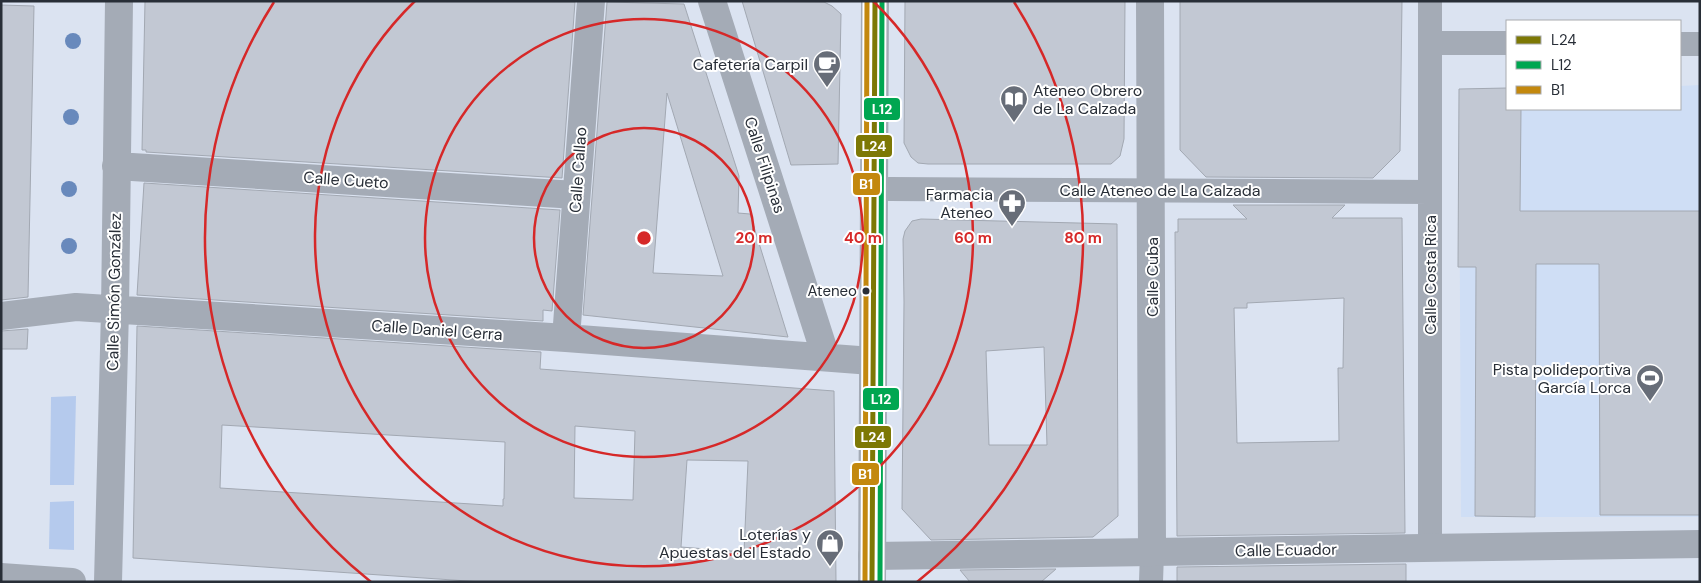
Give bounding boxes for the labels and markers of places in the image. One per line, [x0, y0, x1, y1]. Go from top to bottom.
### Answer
cafe icon: Cafetería Carpil [812, 49, 842, 88]
place label: Cafetería Carpil [693, 54, 808, 75]
place label: Ateneo Obrero de La Calzada [1033, 80, 1142, 119]
library icon: Ateneo Obrero de La Calzada [999, 84, 1029, 123]
place label: Farmacia Ateneo [926, 184, 993, 223]
pharmacy icon: Farmacia Ateneo [997, 188, 1027, 227]
centre of rings [635, 229, 653, 247]
place label: Ateneo [807, 281, 857, 301]
marker: Ateneo [861, 286, 871, 296]
place label: Pista polideportiva García Lorca [1493, 359, 1631, 398]
sports icon: Pista polideportiva García Lorca [1635, 363, 1665, 402]
place label: Loterías y Apuestas del Estado [659, 524, 811, 563]
shop icon: Loterías y Apuestas del Estado [815, 528, 845, 567]

